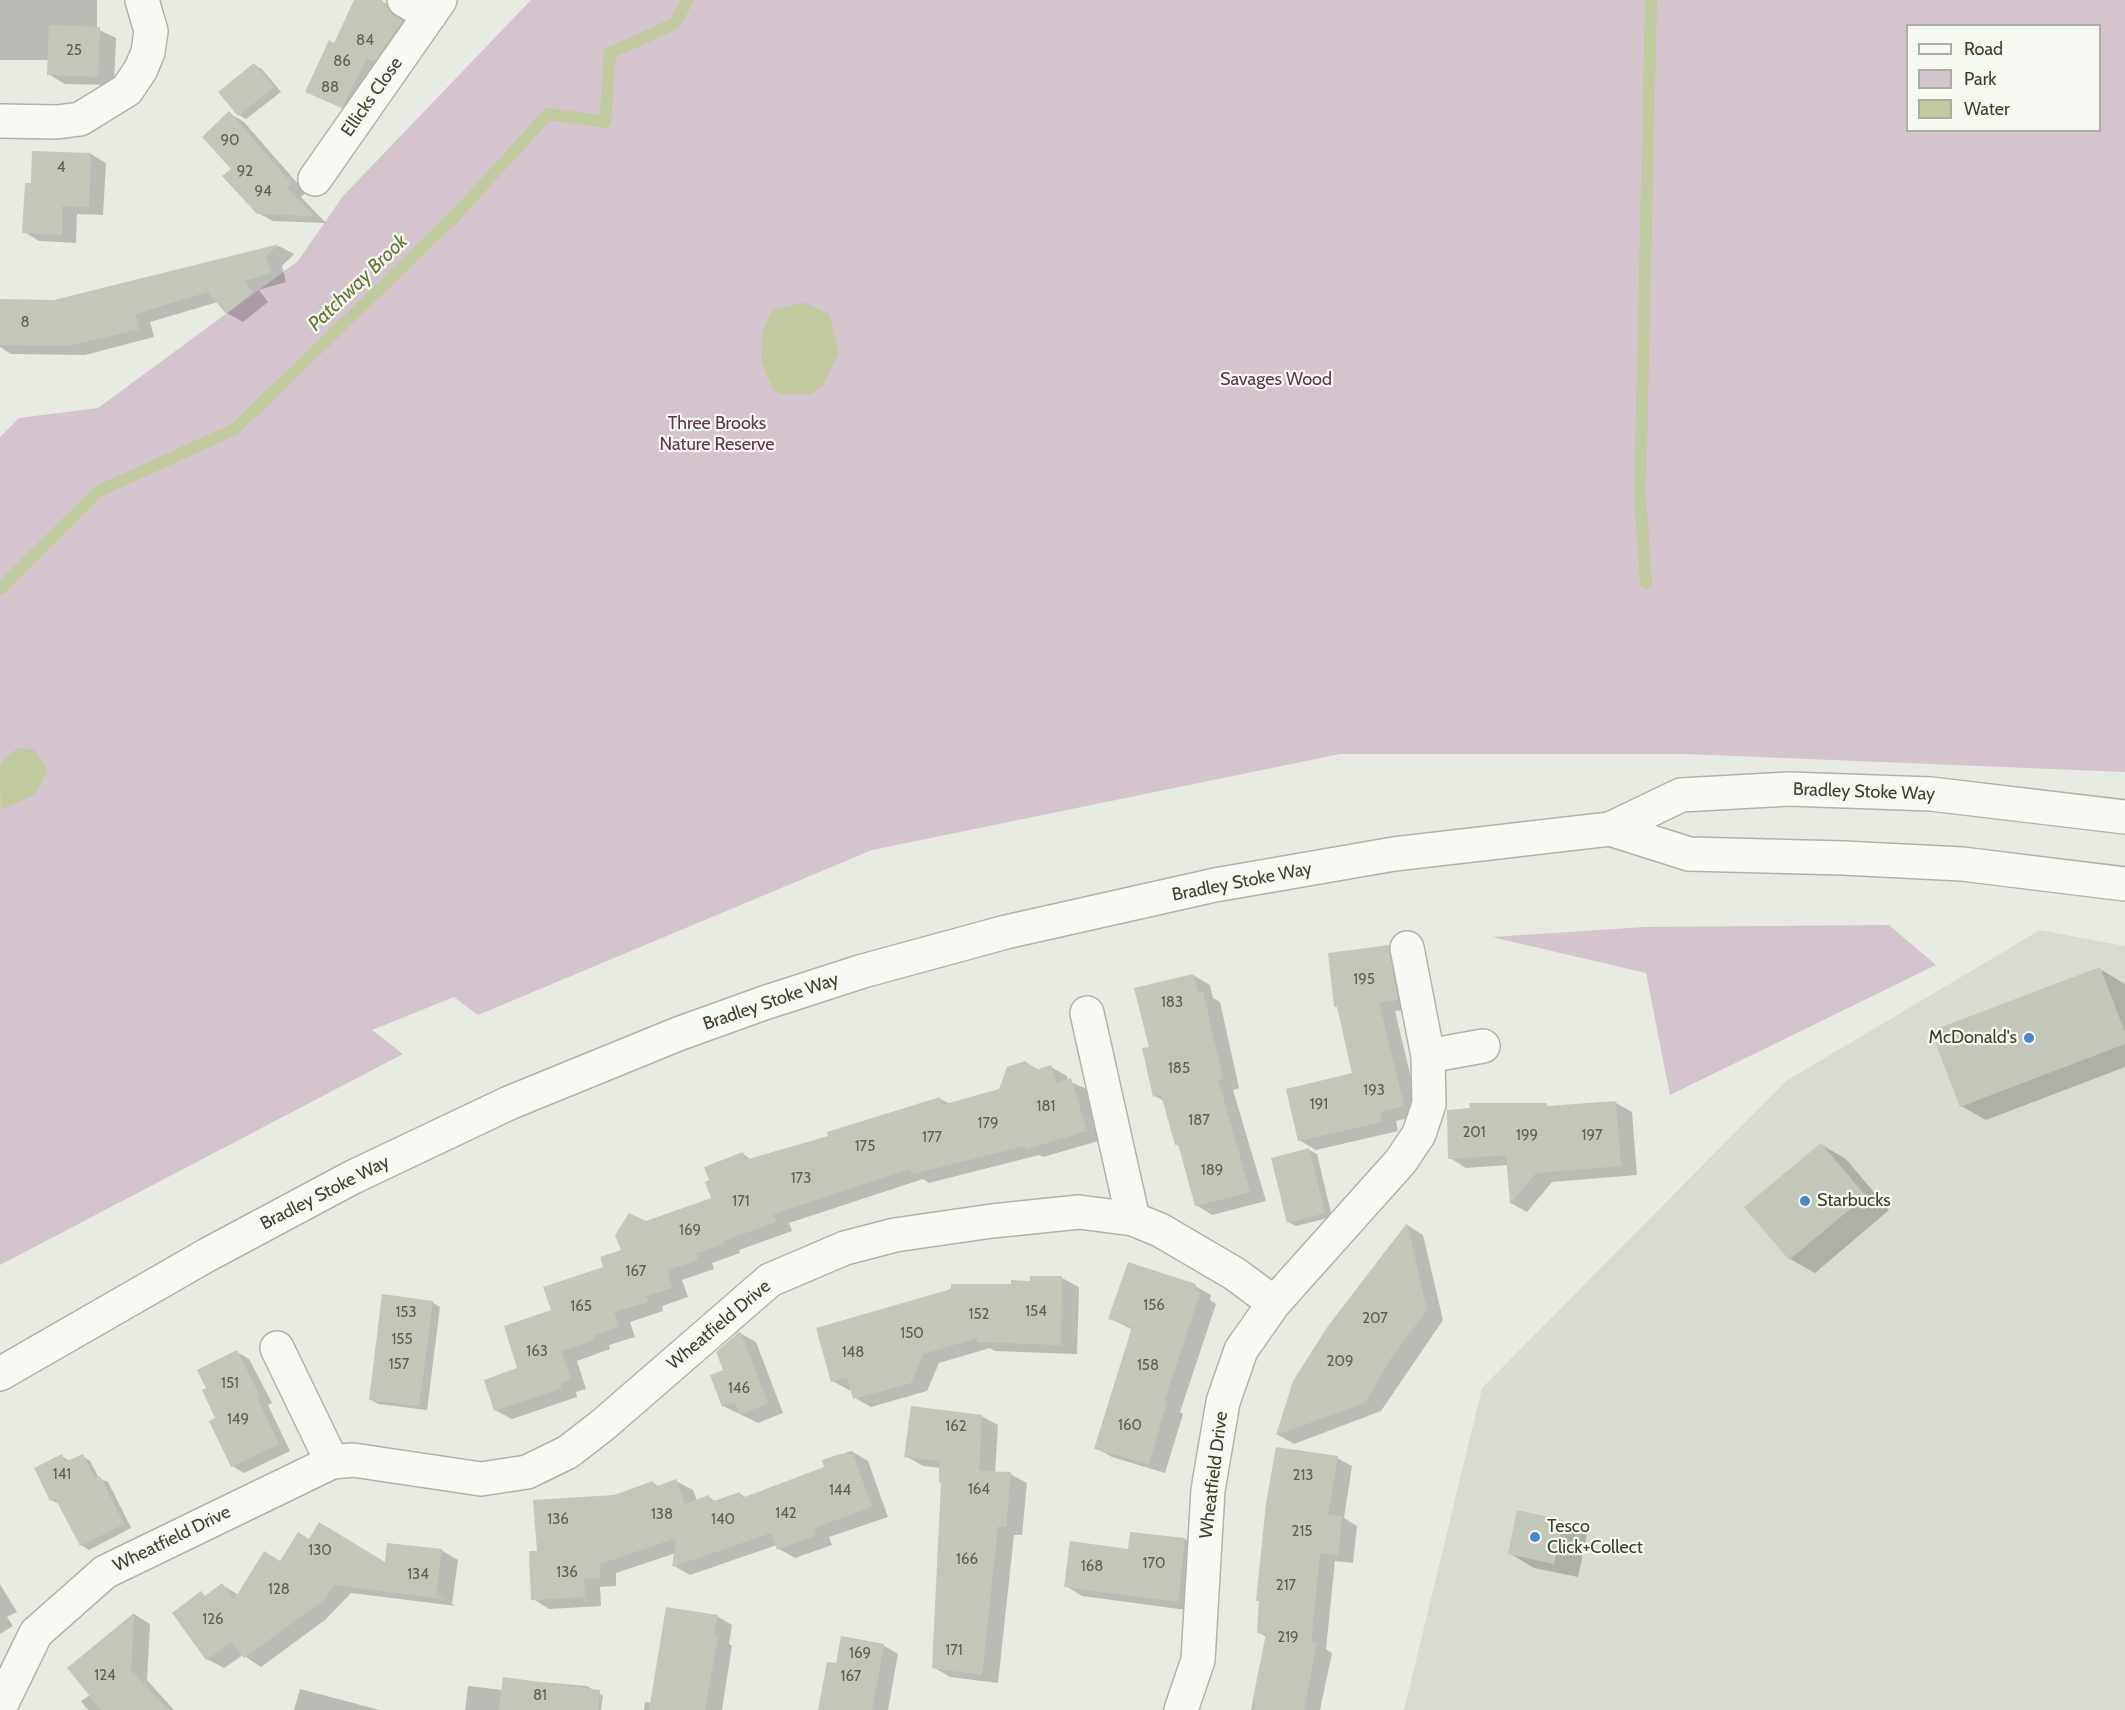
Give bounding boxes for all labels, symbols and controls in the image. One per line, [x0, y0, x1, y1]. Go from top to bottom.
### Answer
legend [1906, 24, 2101, 132]
house number: 84 [356, 32, 374, 50]
text: Road [1964, 38, 2003, 60]
house number: 25 [66, 42, 82, 60]
house number: 86 [333, 53, 351, 71]
street label: Ellicks Close [337, 53, 407, 141]
text: Park [1964, 68, 1996, 90]
house number: 88 [321, 79, 339, 97]
text: Water [1964, 98, 2010, 120]
house number: 90 [221, 132, 239, 150]
house number: 4 [57, 159, 65, 177]
house number: 92 [237, 163, 253, 181]
house number: 94 [254, 183, 272, 201]
water label: Patchway Brook [303, 230, 413, 336]
house number: 8 [20, 314, 30, 332]
park label: Savages Wood [1220, 369, 1332, 391]
park label: Three Brooks Nature Reserve [659, 413, 775, 456]
street label: Bradley Stoke Way [1793, 779, 1935, 805]
street label: Bradley Stoke Way [1170, 858, 1314, 906]
street label: Bradley Stoke Way [700, 969, 842, 1035]
house number: 195 [1353, 971, 1375, 989]
house number: 183 [1161, 994, 1183, 1012]
place label: McDonald's [1929, 1027, 2017, 1049]
marker: McDonald's [2022, 1031, 2036, 1045]
house number: 185 [1168, 1060, 1190, 1078]
house number: 193 [1363, 1082, 1385, 1100]
house number: 191 [1310, 1096, 1328, 1114]
house number: 181 [1037, 1098, 1055, 1116]
house number: 187 [1188, 1112, 1210, 1130]
house number: 179 [978, 1115, 998, 1133]
house number: 201 [1462, 1124, 1486, 1142]
house number: 199 [1516, 1127, 1538, 1145]
house number: 197 [1582, 1127, 1602, 1145]
house number: 177 [922, 1129, 942, 1147]
house number: 175 [855, 1138, 875, 1156]
street label: Bradley Stoke Way [257, 1151, 393, 1235]
house number: 189 [1201, 1162, 1223, 1180]
house number: 173 [791, 1170, 811, 1188]
place label: Starbucks [1817, 1190, 1891, 1212]
house number: 171 [732, 1193, 750, 1211]
marker: Starbucks [1798, 1194, 1812, 1208]
house number: 169 [679, 1222, 701, 1240]
house number: 167 [626, 1263, 646, 1281]
street label: Wheatfield Drive [663, 1276, 775, 1374]
house number: 156 [1143, 1297, 1165, 1315]
house number: 165 [570, 1298, 592, 1316]
house number: 154 [1025, 1303, 1047, 1321]
house number: 153 [395, 1304, 417, 1322]
house number: 152 [969, 1306, 989, 1324]
house number: 207 [1362, 1310, 1388, 1328]
house number: 150 [900, 1325, 924, 1343]
house number: 155 [391, 1331, 413, 1349]
house number: 163 [526, 1343, 548, 1361]
house number: 148 [842, 1344, 864, 1362]
house number: 209 [1327, 1353, 1353, 1371]
house number: 157 [389, 1356, 409, 1374]
house number: 158 [1137, 1357, 1159, 1375]
house number: 151 [221, 1375, 239, 1393]
house number: 146 [728, 1380, 750, 1398]
street label: Wheatfield Drive [1195, 1410, 1233, 1540]
house number: 149 [227, 1411, 249, 1429]
house number: 160 [1118, 1417, 1142, 1435]
house number: 162 [945, 1418, 967, 1436]
house number: 141 [53, 1466, 71, 1484]
house number: 213 [1293, 1467, 1313, 1485]
house number: 164 [968, 1481, 990, 1499]
house number: 144 [829, 1482, 851, 1500]
street label: Wheatfield Drive [110, 1501, 234, 1577]
house number: 142 [775, 1505, 797, 1523]
house number: 138 [651, 1506, 673, 1524]
house number: 136 [547, 1511, 569, 1529]
house number: 140 [711, 1511, 735, 1529]
place label: Tesco Click+Collect [1547, 1516, 1643, 1558]
house number: 215 [1292, 1523, 1312, 1541]
marker: Tesco Click+Collect [1528, 1530, 1542, 1544]
house number: 130 [308, 1542, 332, 1560]
house number: 166 [956, 1551, 978, 1569]
house number: 170 [1143, 1555, 1165, 1573]
house number: 168 [1081, 1558, 1103, 1576]
house number: 136 [556, 1564, 578, 1582]
house number: 134 [407, 1566, 429, 1584]
house number: 217 [1276, 1577, 1296, 1595]
house number: 128 [268, 1581, 290, 1599]
house number: 126 [202, 1611, 224, 1629]
house number: 219 [1277, 1629, 1299, 1647]
house number: 171 [945, 1642, 963, 1660]
house number: 169 [849, 1645, 871, 1663]
house number: 124 [94, 1667, 116, 1685]
house number: 167 [841, 1668, 861, 1686]
house number: 81 [533, 1687, 547, 1705]

